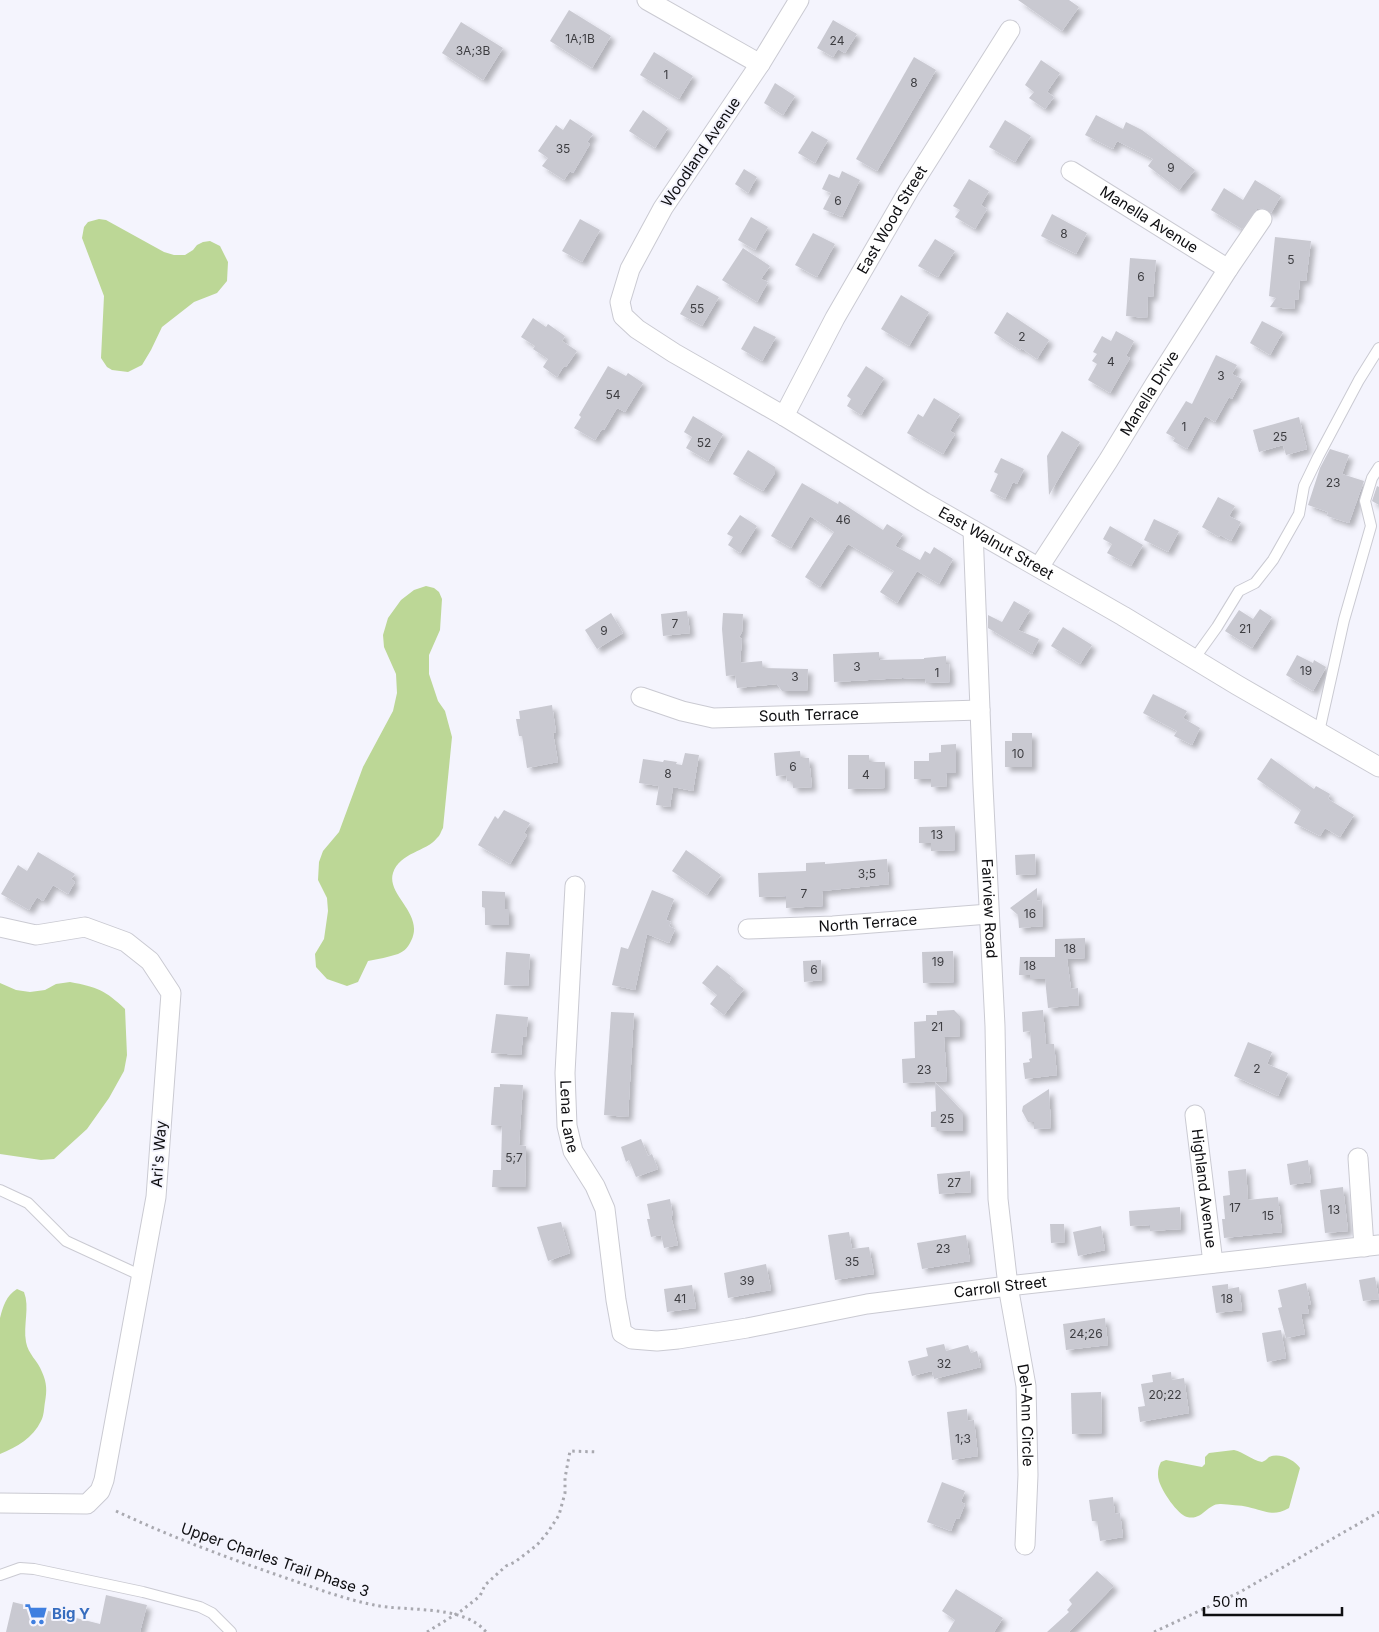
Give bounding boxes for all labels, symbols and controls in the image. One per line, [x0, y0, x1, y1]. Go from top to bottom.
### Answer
house number: 1A;1B [565, 31, 595, 46]
house number: 24 [830, 33, 845, 48]
house number: 3A;3B [456, 43, 490, 58]
house number: 1 [664, 67, 668, 82]
house number: 8 [910, 75, 918, 90]
street label: Woodland Avenue [657, 93, 744, 210]
house number: 35 [556, 141, 570, 156]
house number: 9 [1167, 160, 1175, 175]
street label: East Wood Street [853, 162, 931, 277]
street label: Manella Avenue [1097, 182, 1202, 257]
house number: 6 [834, 193, 842, 208]
house number: 8 [1060, 226, 1068, 241]
house number: 5 [1287, 252, 1295, 267]
house number: 6 [1137, 269, 1145, 284]
house number: 55 [690, 301, 704, 316]
house number: 2 [1018, 329, 1026, 344]
street label: Manella Drive [1116, 347, 1183, 439]
house number: 4 [1107, 354, 1115, 369]
house number: 3 [1217, 368, 1225, 383]
house number: 54 [605, 387, 621, 402]
house number: 1 [1182, 419, 1186, 434]
house number: 25 [1273, 429, 1287, 444]
house number: 52 [697, 435, 711, 450]
house number: 23 [1326, 475, 1340, 490]
street label: East Walnut Street [935, 502, 1057, 583]
house number: 46 [835, 512, 851, 527]
house number: 7 [672, 616, 679, 631]
house number: 21 [1239, 621, 1251, 636]
house number: 9 [600, 623, 608, 638]
house number: 3 [853, 659, 861, 674]
house number: 19 [1300, 663, 1312, 678]
house number: 1 [935, 665, 939, 680]
house number: 3 [791, 669, 799, 684]
street label: South Terrace [759, 704, 859, 726]
house number: 10 [1012, 746, 1024, 761]
house number: 6 [789, 759, 797, 774]
house number: 8 [664, 766, 672, 781]
house number: 4 [862, 767, 870, 782]
house number: 13 [931, 827, 943, 842]
street label: Fairview Road [978, 858, 1002, 959]
house number: 3;5 [858, 866, 876, 881]
house number: 7 [801, 886, 808, 901]
house number: 16 [1024, 906, 1036, 921]
street label: North Terrace [818, 910, 918, 936]
house number: 18 [1064, 941, 1076, 956]
house number: 19 [932, 954, 944, 969]
house number: 18 [1024, 958, 1036, 973]
house number: 6 [810, 962, 818, 977]
house number: 21 [931, 1019, 943, 1034]
house number: 2 [1253, 1061, 1261, 1076]
house number: 23 [917, 1062, 931, 1077]
street label: Lena Lane [556, 1080, 583, 1155]
house number: 25 [940, 1111, 954, 1126]
street label: Ari's Way [147, 1119, 170, 1188]
street label: Highland Avenue [1188, 1128, 1221, 1249]
house number: 5;7 [505, 1150, 523, 1165]
house number: 27 [947, 1175, 961, 1190]
house number: 17 [1229, 1200, 1241, 1215]
house number: 13 [1328, 1202, 1340, 1217]
house number: 15 [1262, 1208, 1274, 1223]
house number: 23 [936, 1241, 950, 1256]
house number: 35 [845, 1254, 859, 1269]
street label: Carroll Street [953, 1272, 1048, 1302]
house number: 39 [740, 1273, 754, 1288]
house number: 41 [674, 1291, 686, 1306]
house number: 18 [1221, 1291, 1233, 1306]
house number: 24;26 [1069, 1326, 1103, 1341]
house number: 32 [937, 1356, 951, 1371]
street label: Del-Ann Circle [1013, 1362, 1038, 1467]
house number: 20;22 [1148, 1387, 1182, 1402]
house number: 1;3 [955, 1431, 971, 1446]
street label: Upper Charles Trail Phase 3 [178, 1518, 372, 1601]
scale bar [1204, 1584, 1342, 1616]
text: 50 m [1212, 1592, 1248, 1611]
supermarket icon: Big Y [23, 1601, 49, 1627]
place label: Big Y [52, 1604, 90, 1623]

